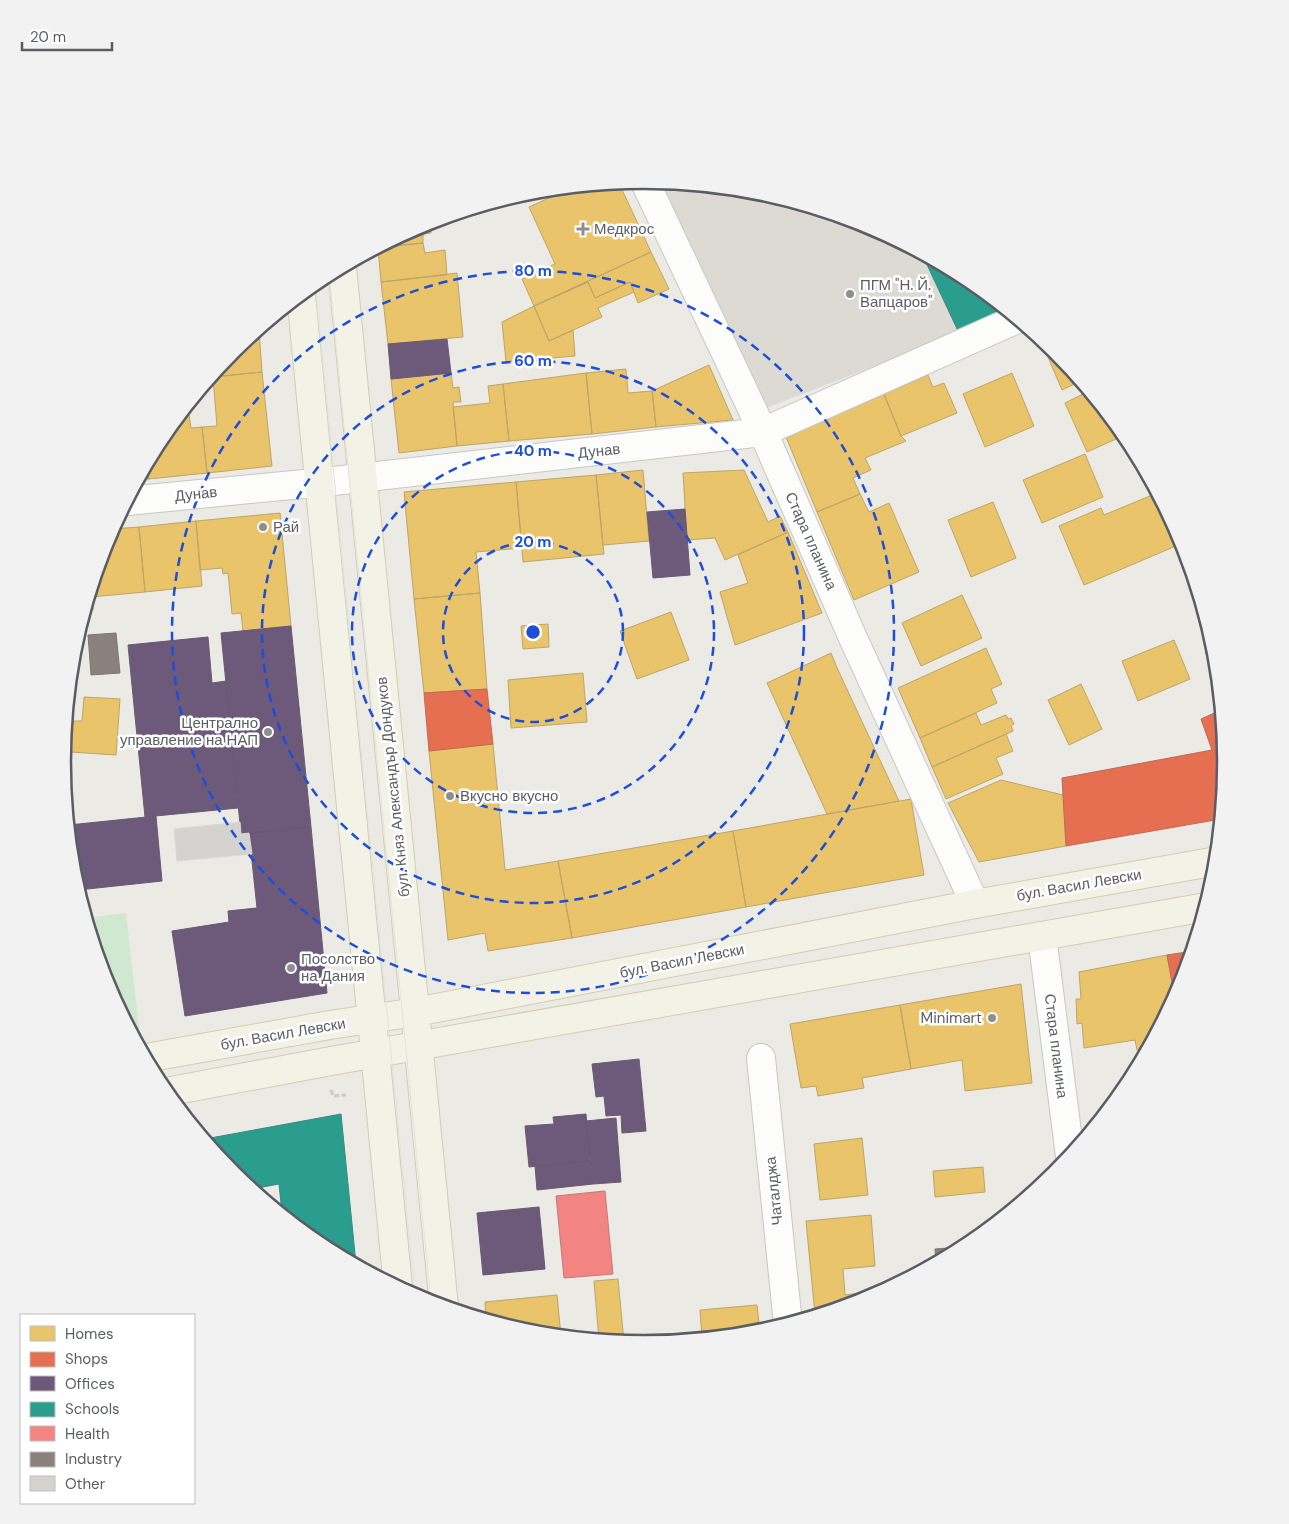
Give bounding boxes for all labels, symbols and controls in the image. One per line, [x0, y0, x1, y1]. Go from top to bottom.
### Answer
scale bar [22, 20, 112, 52]
text: 20 m [30, 27, 66, 47]
place label: Медкрос [594, 219, 655, 239]
marker: Медкрос [576, 222, 590, 236]
text: 80 m [514, 261, 552, 281]
place label: ПГМ "Н. Й. Вапцаров" [860, 275, 932, 312]
marker: ПГМ "Н. Й. Вапцаров" [844, 288, 856, 300]
text: 60 m [514, 351, 552, 371]
street label: Дунав [577, 439, 621, 463]
text: 40 m [514, 441, 552, 461]
street label: Дунав [174, 482, 218, 506]
street label: Стара планина [780, 489, 842, 594]
place label: Рай [273, 517, 299, 537]
marker: Рай [257, 521, 269, 533]
text: 20 m [515, 532, 551, 552]
centre of rings [524, 623, 542, 641]
street label: бул. Княз Александър Дондуков [371, 676, 415, 898]
place label: Централно управление на НАП [120, 713, 258, 750]
marker: Централно управление на НАП [262, 726, 274, 738]
place label: Вкусно вкусно [460, 786, 558, 806]
marker: Вкусно вкусно [444, 790, 456, 802]
street label: бул. Васил Левски [1015, 864, 1143, 906]
street label: бул. Васил Левски [618, 939, 746, 983]
place label: Посолство на Дания [301, 949, 375, 986]
marker: Посолство на Дания [285, 962, 297, 974]
street label: Стара планина [1040, 993, 1072, 1100]
place label: Minimart [921, 1008, 982, 1028]
marker: Minimart [986, 1012, 998, 1024]
street label: бул. Васил Левски [219, 1013, 347, 1055]
street label: Чаталджа [760, 1155, 788, 1226]
legend [20, 1314, 195, 1504]
text: Homes [65, 1324, 114, 1344]
text: Shops [65, 1349, 108, 1369]
text: Offices [65, 1374, 115, 1394]
text: Schools [65, 1399, 120, 1419]
text: Health [65, 1424, 110, 1444]
text: Industry [65, 1449, 123, 1469]
text: Other [65, 1474, 106, 1494]

